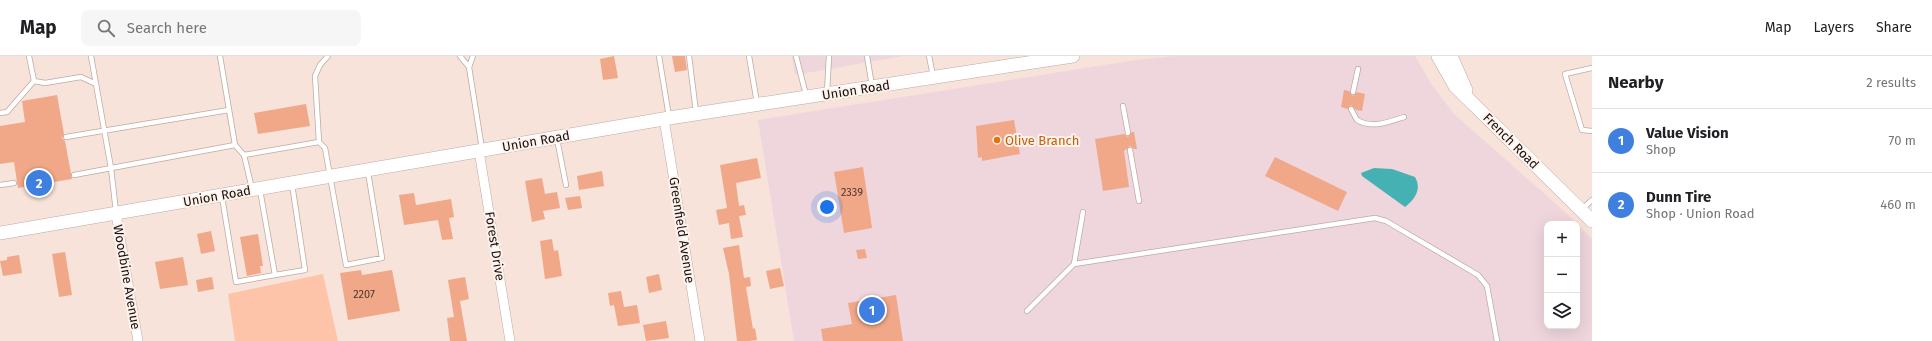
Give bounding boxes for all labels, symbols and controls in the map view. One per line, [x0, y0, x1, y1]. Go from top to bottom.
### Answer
search box [81, 10, 361, 46]
text: Map [20, 16, 57, 39]
icon: search [95, 17, 117, 39]
text: Search here [127, 19, 207, 37]
text: Map [1765, 19, 1791, 36]
text: Layers [1813, 19, 1854, 36]
text: Share [1876, 19, 1912, 36]
text: Nearby [1608, 72, 1663, 93]
text: 2 results [1866, 75, 1916, 90]
street label: Union Road [821, 77, 891, 103]
street label: French Road [1480, 110, 1542, 172]
text: Value Vision [1646, 124, 1729, 142]
street label: Union Road [501, 128, 571, 154]
place label: Olive Branch [1005, 133, 1079, 148]
text: 1 [1618, 133, 1624, 148]
text: 70 m [1889, 133, 1916, 148]
marker: Olive Branch [992, 135, 1002, 145]
text: Shop [1646, 142, 1676, 157]
pin: 2 [26, 168, 52, 198]
street label: Greenfield Avenue [666, 176, 698, 284]
street label: Union Road [182, 183, 252, 209]
house number: 2339 [841, 186, 863, 199]
text: Dunn Tire [1646, 188, 1711, 206]
your location [817, 197, 837, 217]
text: 2 [1618, 197, 1624, 212]
text: 460 m [1880, 197, 1916, 212]
text: Shop · Union Road [1646, 206, 1755, 221]
street label: Forest Drive [482, 210, 508, 282]
map controls [1544, 221, 1580, 329]
button: + [1544, 221, 1580, 257]
street label: Woodbine Avenue [110, 223, 144, 331]
button: − [1544, 257, 1580, 293]
house number: 2207 [353, 288, 375, 301]
button: layers [1544, 293, 1580, 329]
pin: 1 [859, 295, 885, 325]

